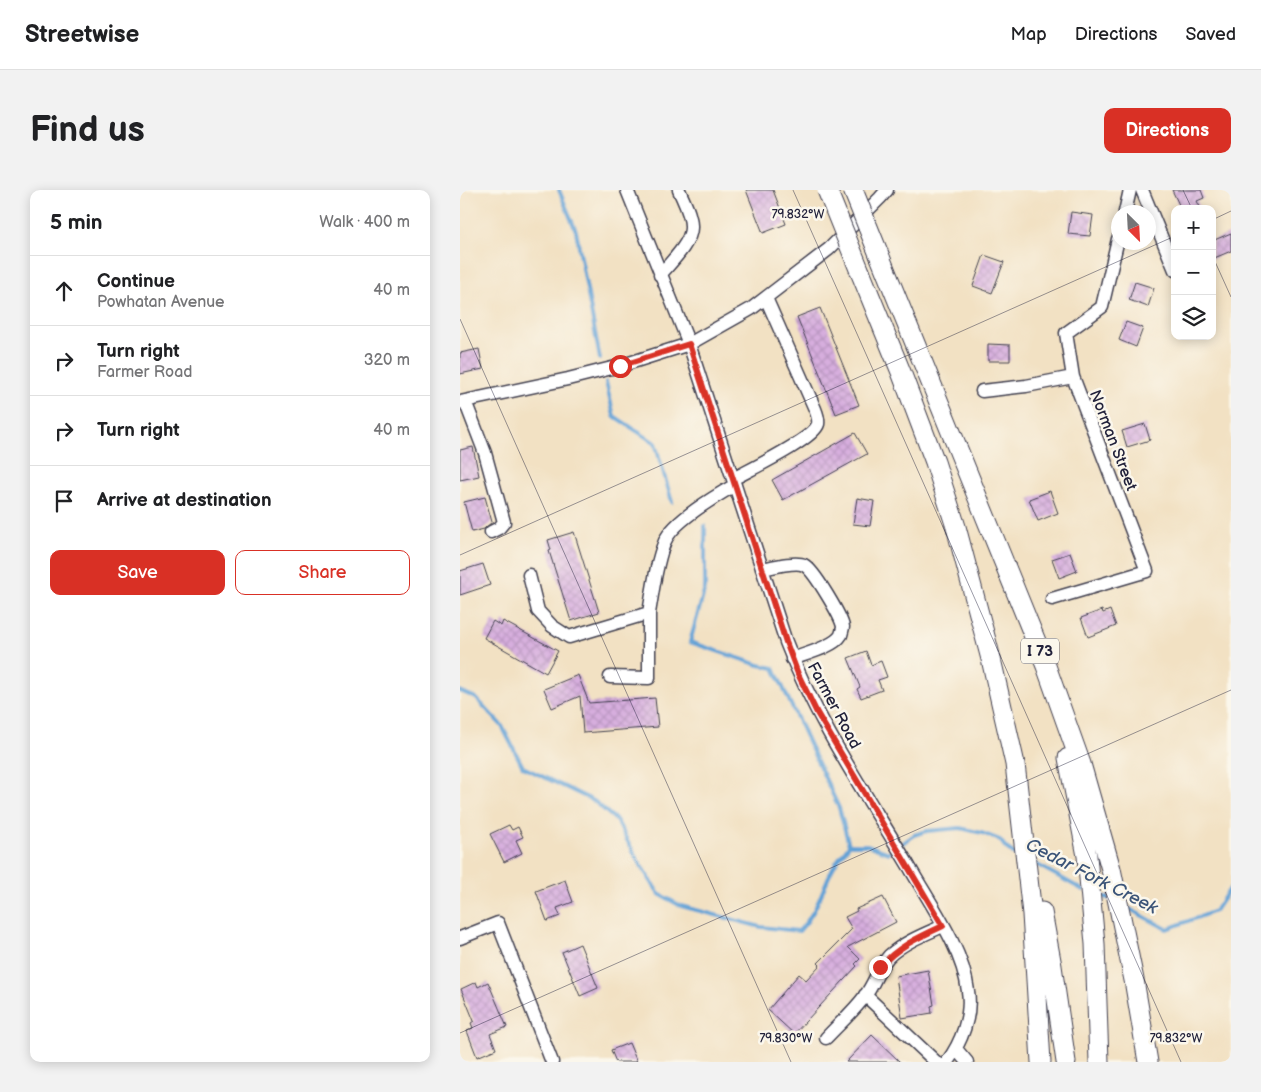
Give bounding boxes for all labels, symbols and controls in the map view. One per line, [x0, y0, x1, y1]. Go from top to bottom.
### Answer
text: Streetwise [25, 20, 139, 49]
text: Map [1011, 24, 1047, 45]
text: Directions [1075, 24, 1157, 45]
text: Saved [1185, 24, 1236, 45]
button: Directions [1104, 108, 1231, 153]
text: Find us [30, 109, 145, 152]
north arrow [1111, 205, 1156, 250]
map controls [1171, 205, 1216, 340]
button: + [1171, 205, 1216, 250]
text: 79.832°W [772, 207, 824, 222]
text: 5 min [50, 210, 103, 235]
text: Walk · 400 m [319, 213, 410, 232]
button: − [1171, 250, 1216, 295]
text: Continue [97, 270, 175, 293]
icon: ahead [50, 277, 78, 305]
text: 40 m [373, 281, 410, 300]
text: Powhatan Avenue [97, 293, 225, 312]
button: layers [1171, 295, 1216, 340]
text: Turn right [97, 340, 180, 363]
icon: right [50, 347, 78, 375]
text: 320 m [364, 351, 410, 370]
route start [609, 355, 632, 378]
text: Farmer Road [97, 363, 192, 382]
street label: Norman Street [1085, 388, 1141, 494]
icon: right [50, 417, 78, 445]
text: Turn right [97, 419, 180, 442]
text: 40 m [373, 421, 410, 440]
icon: arrive [50, 487, 78, 515]
text: Arrive at destination [97, 489, 272, 512]
button: Save [50, 550, 225, 595]
button: Share [235, 550, 410, 595]
road number: I 73 [1021, 638, 1059, 664]
street label: Farmer Road [803, 659, 864, 752]
water label: Cedar Fork Creek [1022, 834, 1162, 919]
route end [869, 956, 892, 979]
text: 79.830°W [759, 1031, 813, 1046]
text: 79.832°W [1150, 1031, 1202, 1046]

